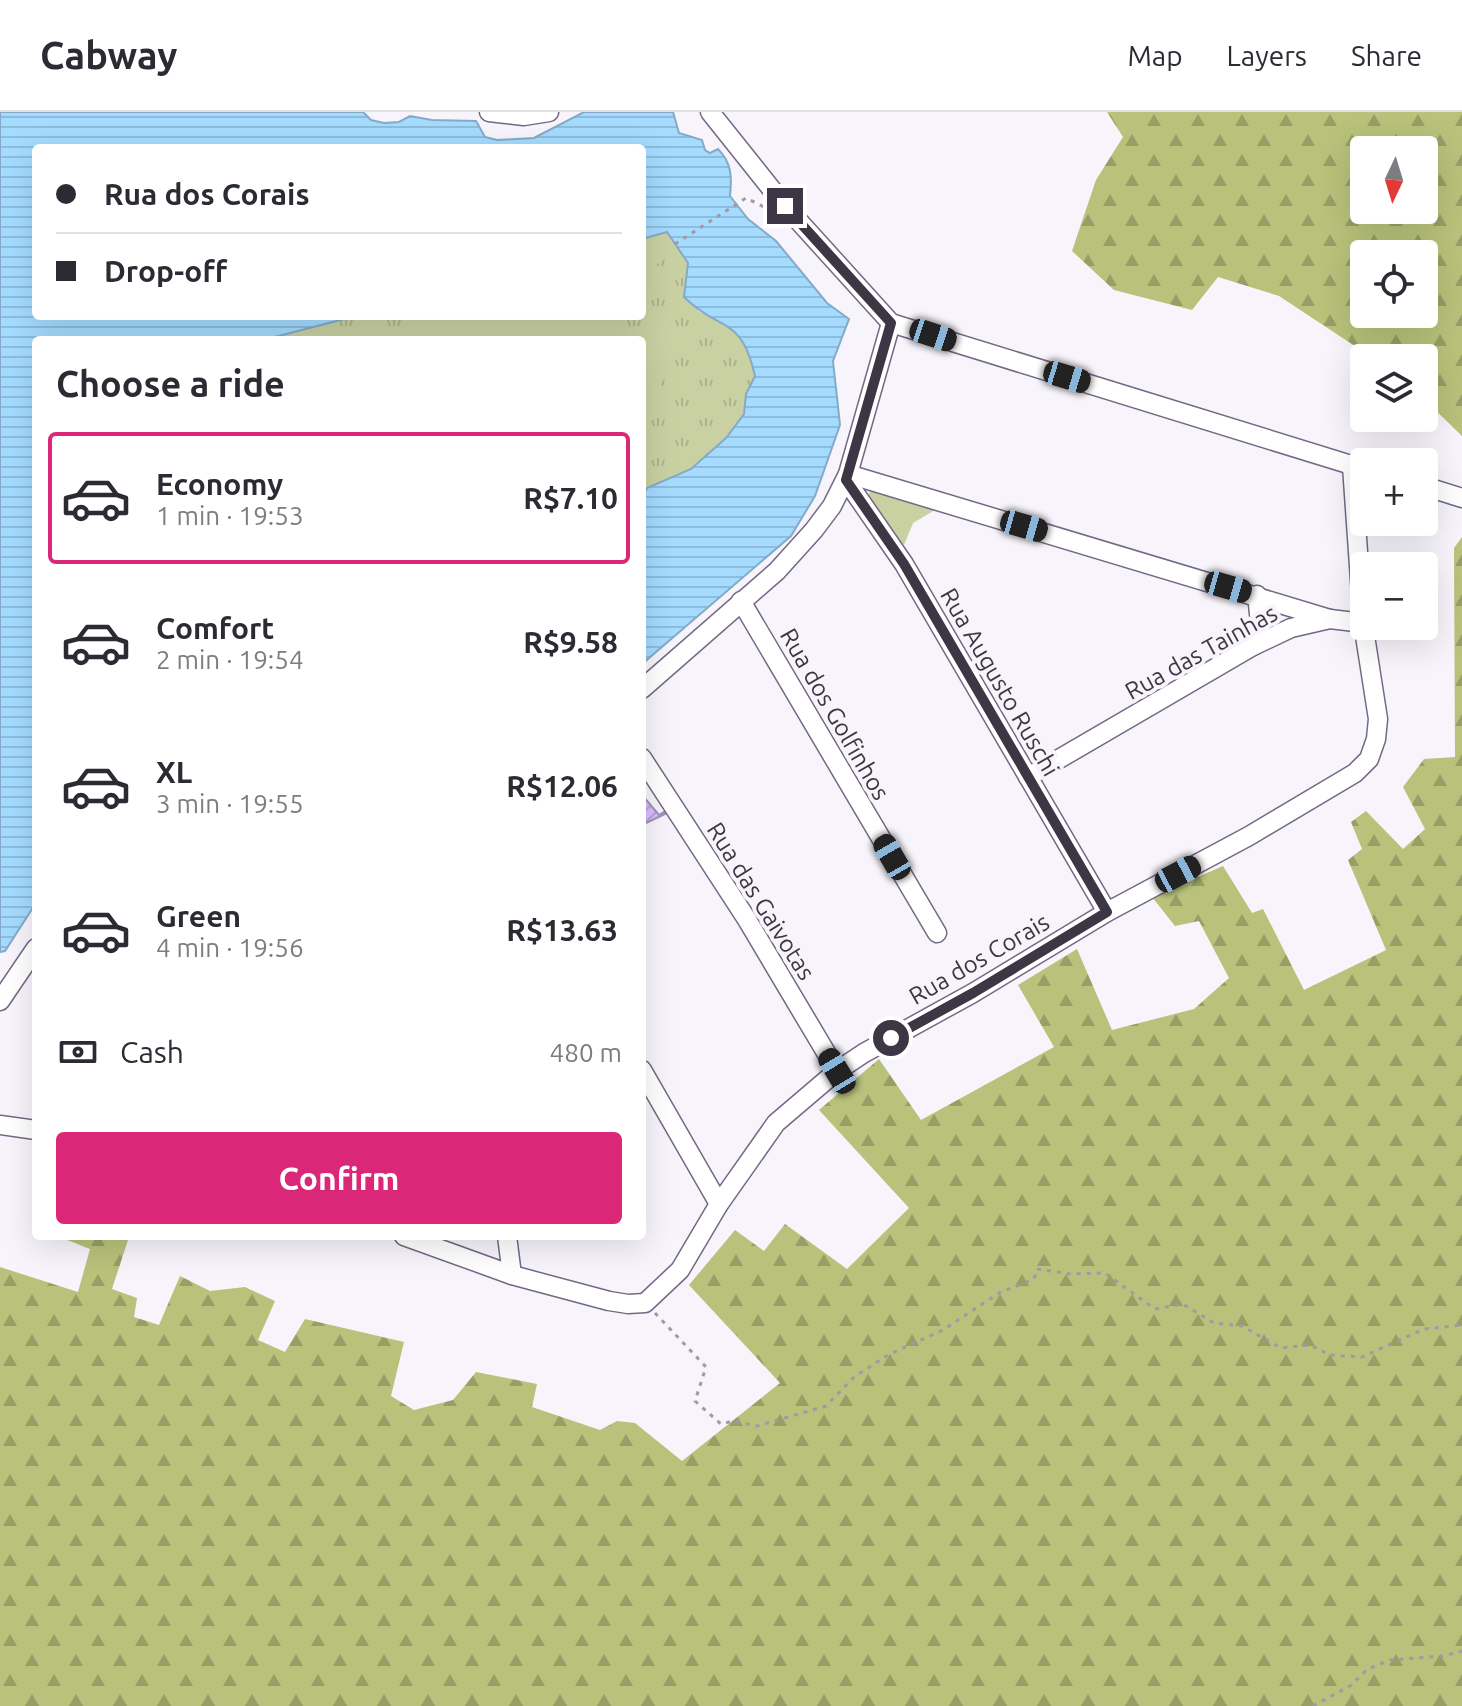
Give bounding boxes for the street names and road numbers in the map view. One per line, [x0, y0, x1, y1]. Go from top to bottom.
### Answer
street label: Rua Augusto Ruschi [935, 583, 1065, 781]
street label: Rua das Tainhas [1120, 599, 1282, 705]
street label: Rua dos Golfinhos [775, 623, 895, 805]
street label: Rua das Gaivotas [702, 817, 820, 985]
street label: Rua dos Corais [904, 908, 1054, 1010]

